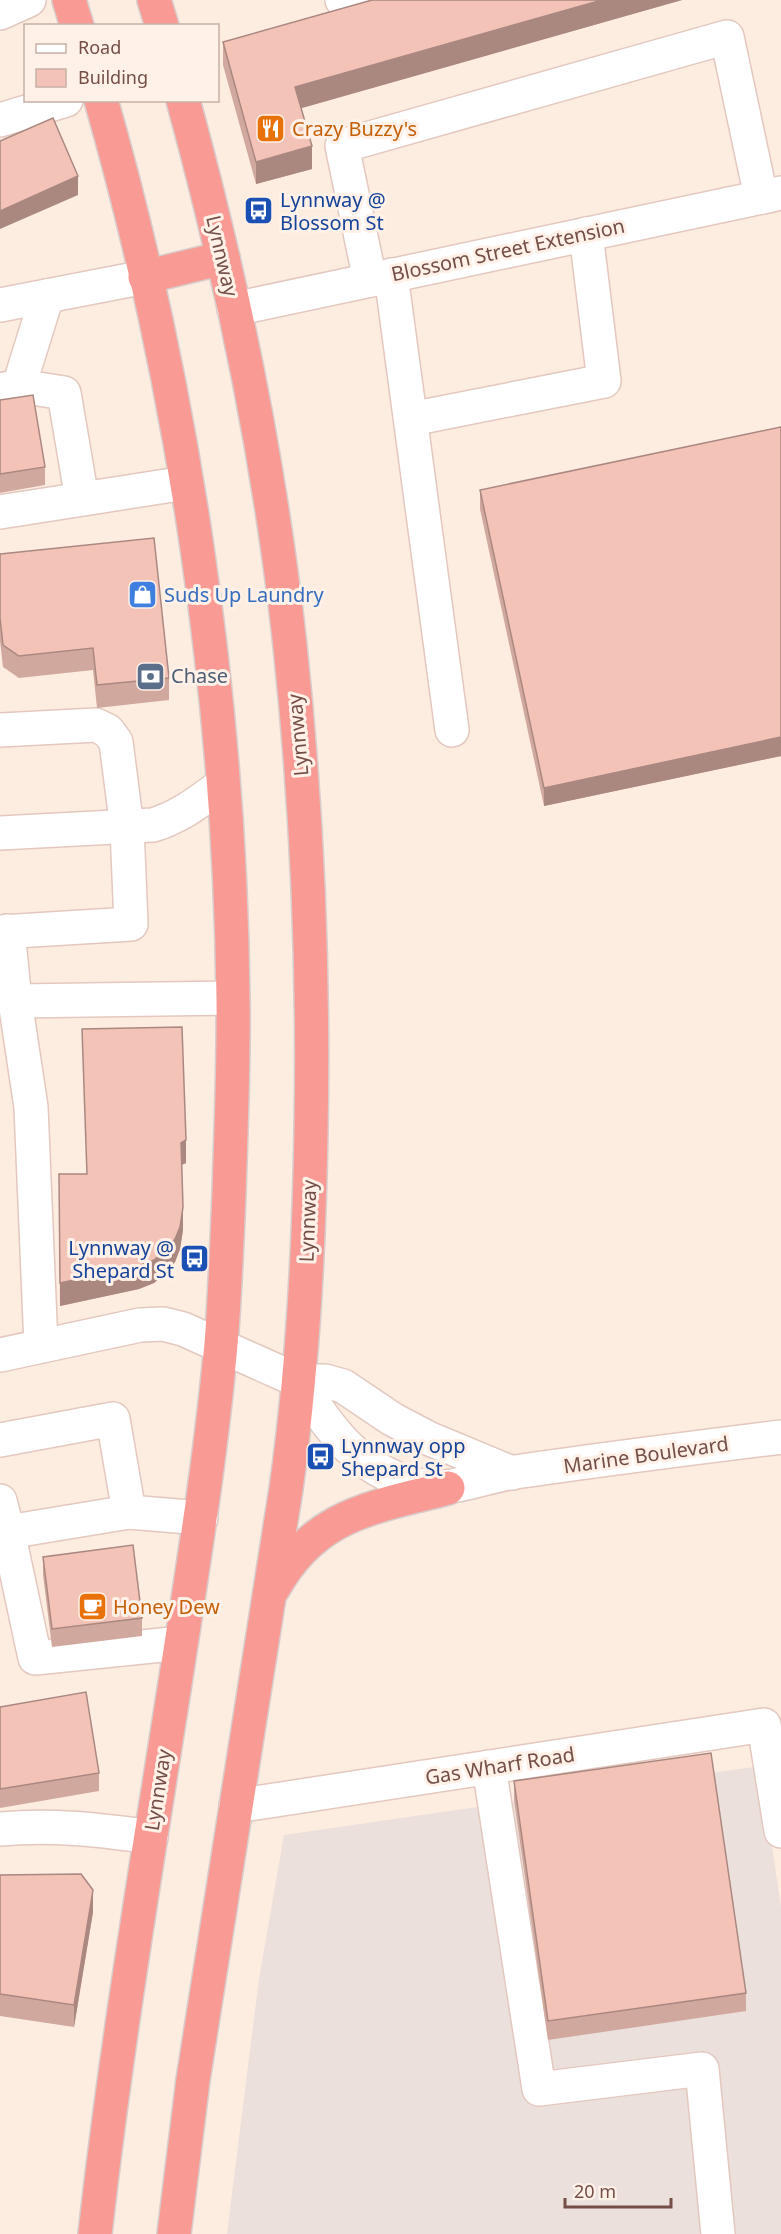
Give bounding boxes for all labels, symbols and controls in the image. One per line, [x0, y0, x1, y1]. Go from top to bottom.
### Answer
legend [24, 24, 219, 102]
text: Road [78, 35, 121, 59]
text: Building [78, 65, 148, 89]
restaurant icon: Crazy Buzzy's [255, 113, 287, 145]
place label: Crazy Buzzy's [292, 115, 417, 142]
place label: Lynnway @ Blossom St [280, 186, 386, 236]
bus stop icon: Lynnway @ Blossom St [243, 195, 275, 227]
street label: Blossom Street Extension [389, 212, 627, 287]
street label: Lynnway [200, 213, 245, 300]
shop icon: Suds Up Laundry [127, 579, 159, 611]
place label: Suds Up Laundry [164, 581, 325, 608]
bank icon: Chase [134, 660, 166, 692]
place label: Chase [171, 662, 228, 689]
street label: Lynnway [280, 692, 315, 777]
street label: Lynnway [293, 1178, 322, 1263]
place label: Lynnway @ Shepard St [68, 1234, 174, 1284]
bus stop icon: Lynnway @ Shepard St [179, 1243, 211, 1275]
street label: Marine Boulevard [562, 1430, 730, 1479]
place label: Lynnway opp Shepard St [341, 1432, 465, 1482]
bus stop icon: Lynnway opp Shepard St [304, 1441, 336, 1473]
cafe icon: Honey Dew [76, 1591, 108, 1623]
place label: Honey Dew [113, 1593, 220, 1620]
street label: Gas Wharf Road [423, 1740, 577, 1791]
street label: Lynnway [138, 1746, 177, 1833]
scale bar [565, 2171, 672, 2209]
text: 20 m [574, 2179, 616, 2203]

